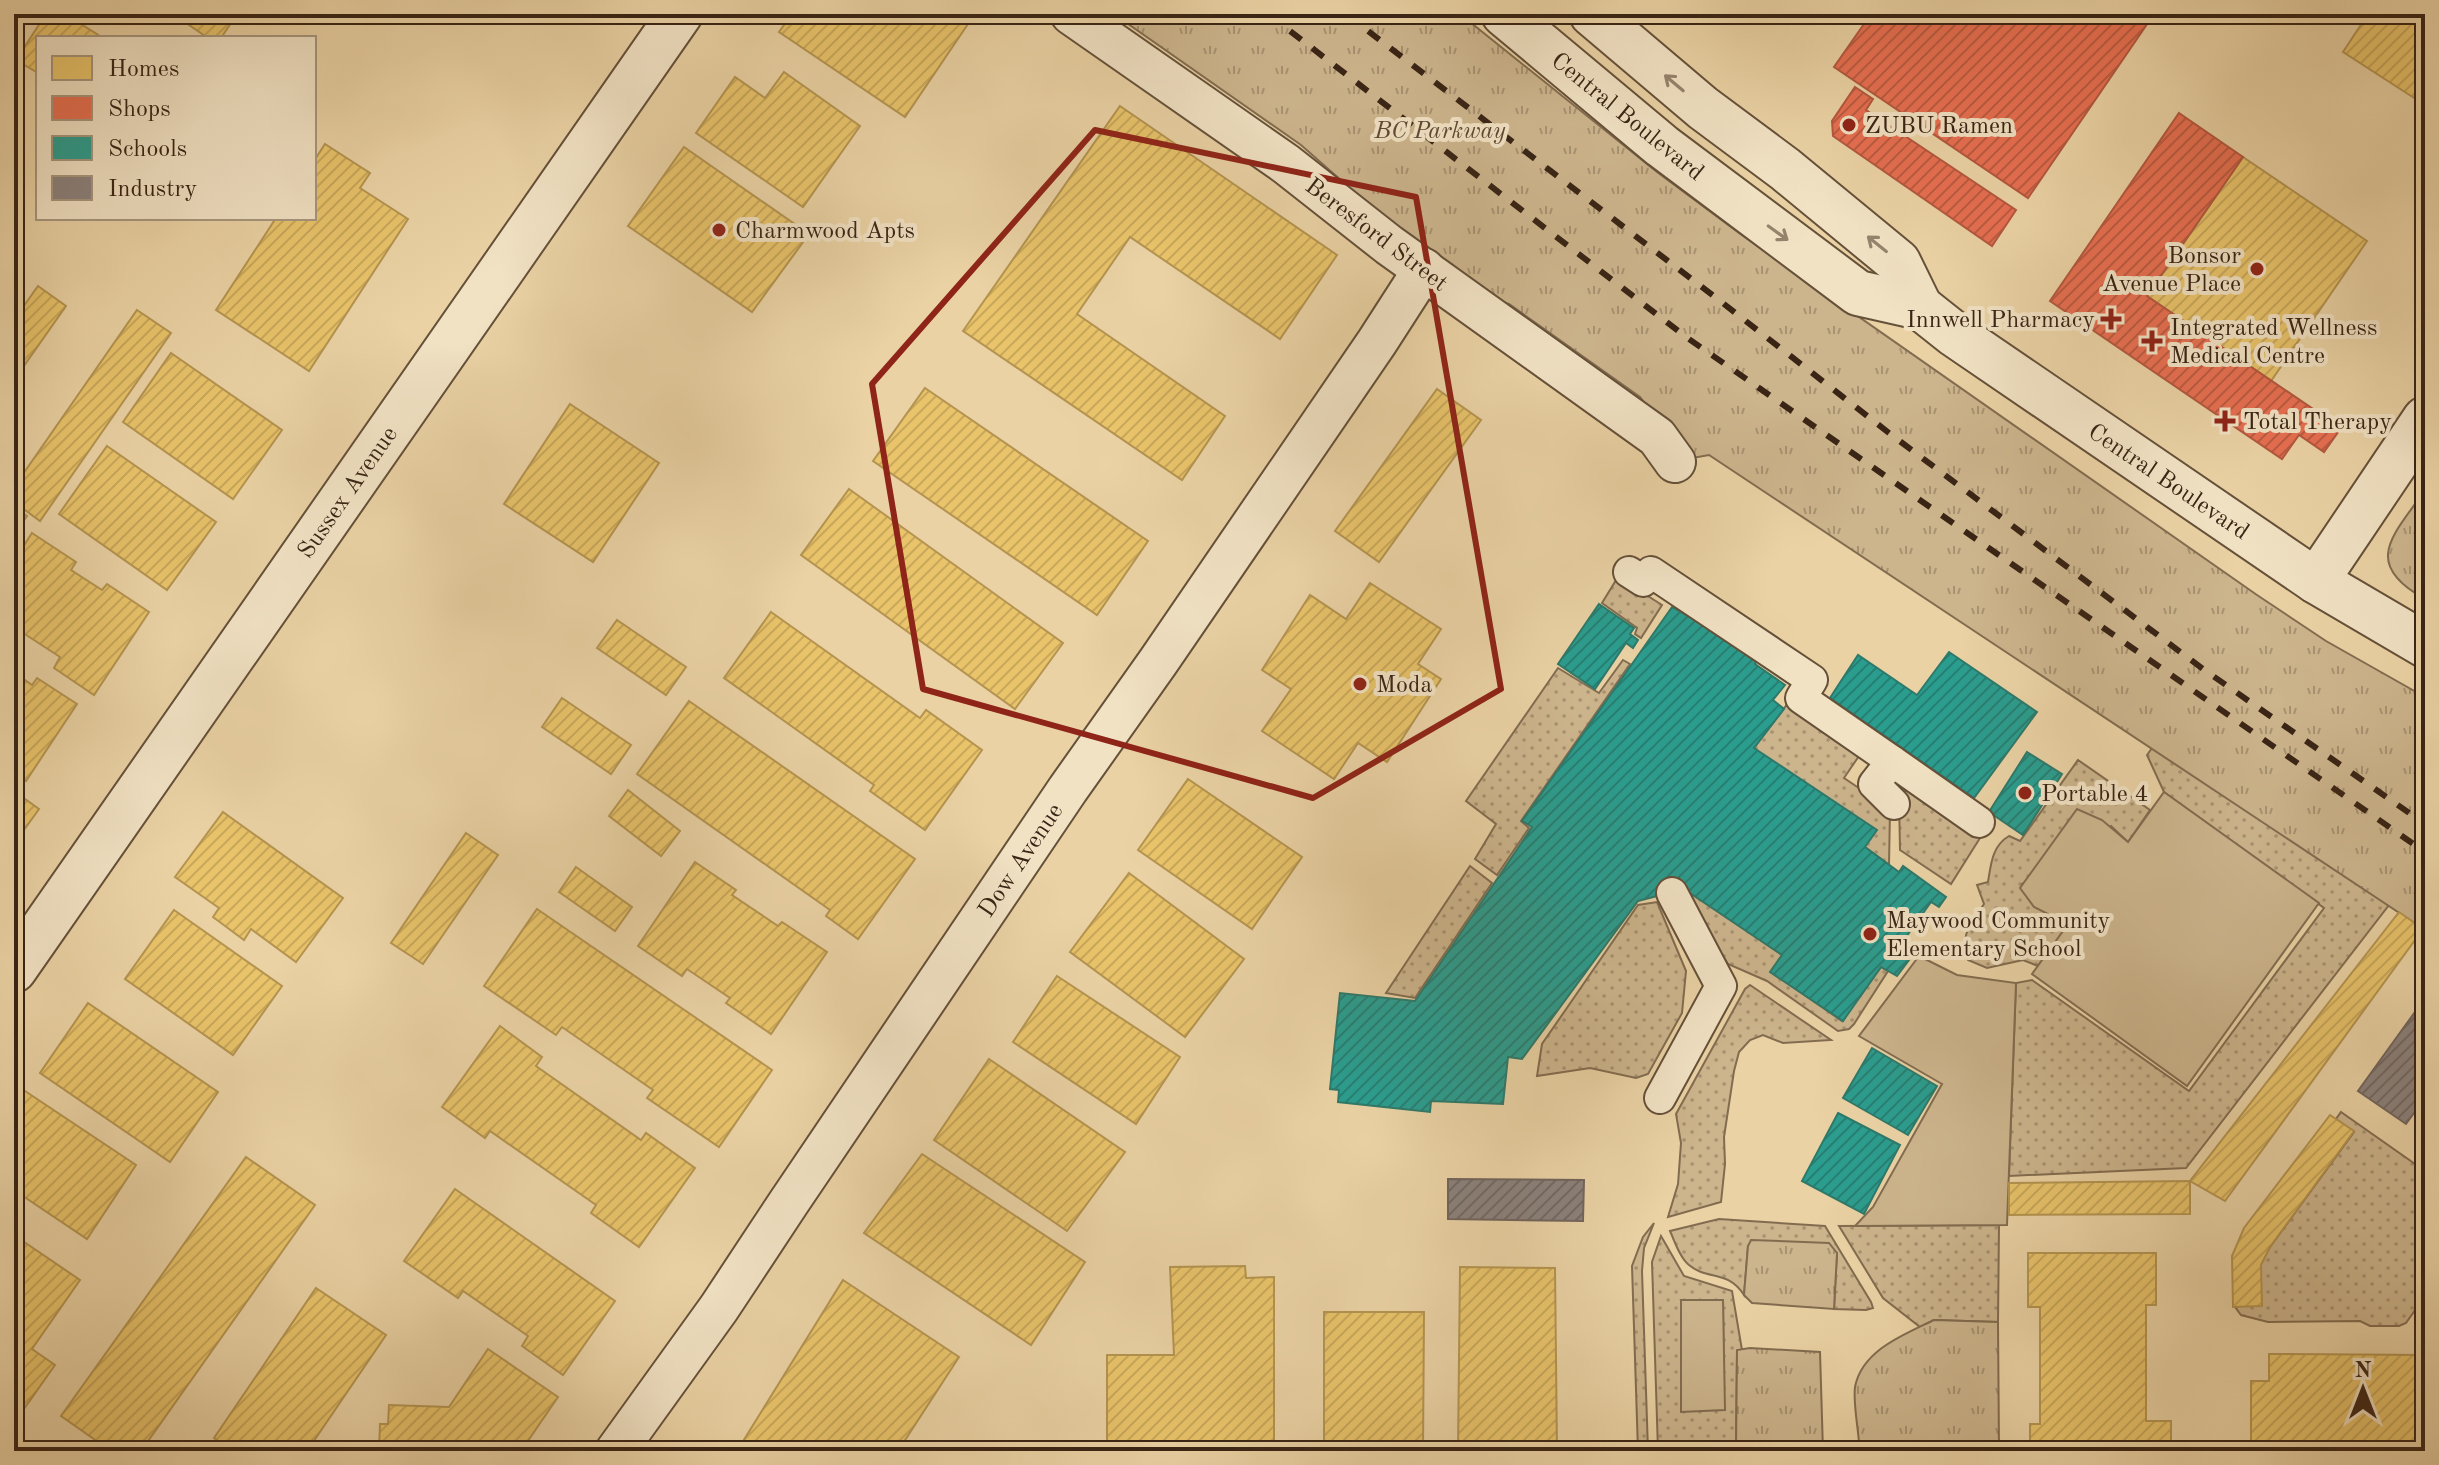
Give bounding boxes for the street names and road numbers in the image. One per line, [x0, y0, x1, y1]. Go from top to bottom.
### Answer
street label: Central Boulevard [1546, 49, 1707, 186]
street label: Beresford Street [1300, 174, 1451, 297]
street label: Central Boulevard [2083, 420, 2253, 545]
street label: Sussex Avenue [294, 423, 403, 564]
street label: Dow Avenue [975, 800, 1068, 922]

